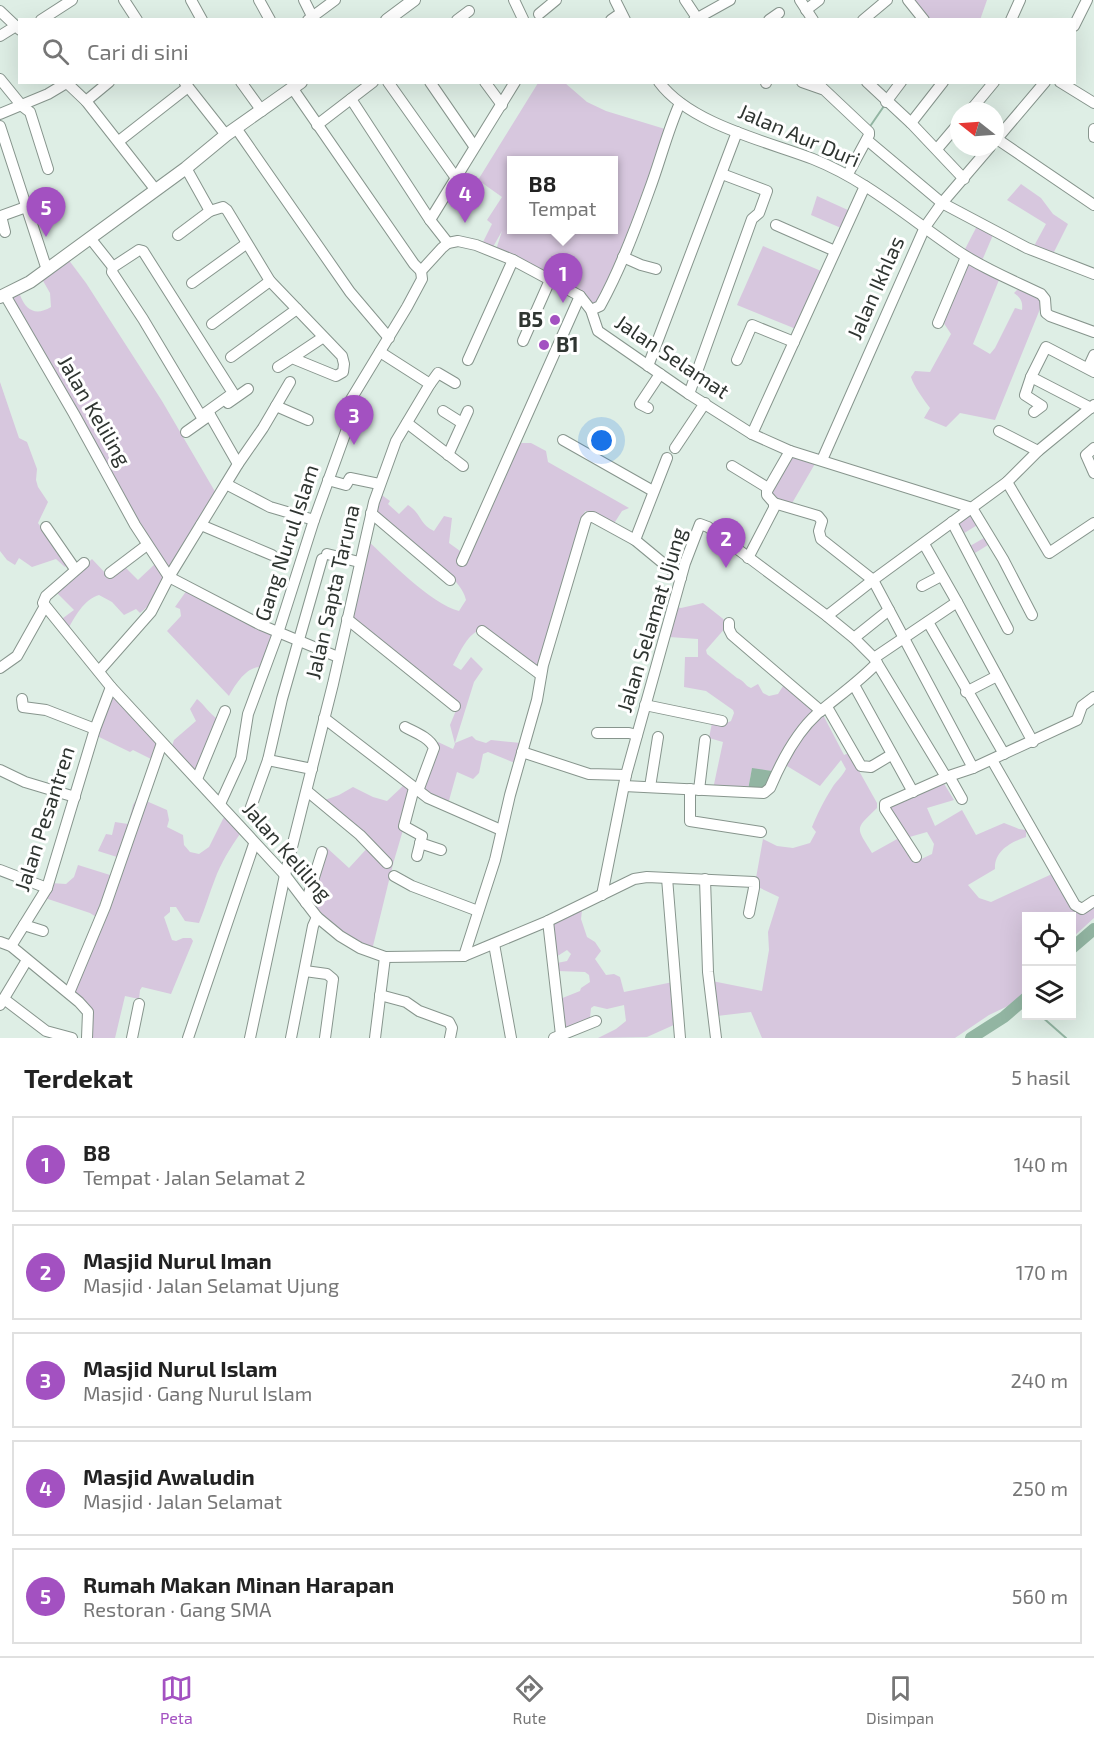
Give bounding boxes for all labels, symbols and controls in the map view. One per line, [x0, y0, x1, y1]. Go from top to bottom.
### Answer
search box [18, 18, 1076, 84]
icon: search [39, 35, 72, 68]
text: Cari di sini [87, 38, 189, 64]
street label: Jalan Aur Duri [735, 98, 864, 172]
north arrow [950, 102, 1004, 156]
popup [507, 156, 618, 234]
text: B8 [529, 170, 556, 196]
pin: 4 [446, 174, 484, 223]
pin: 5 [26, 188, 66, 237]
text: Tempat [529, 196, 596, 220]
street label: Jalan Ikhlas [841, 232, 908, 343]
pin: 1 [544, 254, 582, 303]
place label: B5 [518, 306, 543, 331]
street label: Jalan Selamat [611, 308, 735, 403]
marker: B5 [548, 313, 562, 327]
place label: B1 [556, 331, 579, 356]
marker: B1 [537, 338, 551, 352]
street label: Jalan Keliling [54, 351, 137, 470]
pin: 3 [334, 396, 374, 445]
your location [587, 426, 616, 455]
street label: Gang Nurul Islam [248, 461, 323, 624]
street label: Jalan Sapta Taruna [299, 502, 364, 681]
pin: 2 [706, 518, 746, 568]
street label: Jalan Selamat Ujung [611, 524, 692, 715]
street label: Jalan Pesantren [8, 743, 79, 894]
street label: Jalan Keliling [238, 796, 338, 906]
map controls [1022, 912, 1076, 1020]
button: locate [1022, 912, 1076, 966]
button: layers [1022, 966, 1076, 1020]
text: Terdekat [24, 1062, 133, 1093]
text: 5 hasil [1011, 1065, 1070, 1089]
text: B8 [83, 1139, 111, 1165]
text: 1 [41, 1152, 50, 1176]
text: 140 m [1014, 1152, 1068, 1176]
text: Tempat · Jalan Selamat 2 [83, 1165, 306, 1189]
text: Masjid Nurul Iman [83, 1247, 272, 1273]
text: 2 [40, 1260, 51, 1284]
text: 170 m [1016, 1260, 1068, 1284]
text: Masjid · Jalan Selamat Ujung [83, 1273, 339, 1297]
text: Masjid Nurul Islam [83, 1355, 278, 1381]
text: 3 [40, 1368, 51, 1392]
text: 240 m [1010, 1368, 1068, 1392]
text: Masjid · Gang Nurul Islam [83, 1381, 312, 1405]
text: Masjid Awaludin [83, 1463, 255, 1489]
text: 4 [39, 1476, 52, 1500]
text: 250 m [1012, 1476, 1068, 1500]
text: Masjid · Jalan Selamat [83, 1489, 282, 1513]
text: Rumah Makan Minan Harapan [83, 1571, 394, 1597]
text: 5 [40, 1584, 51, 1608]
text: 560 m [1012, 1584, 1068, 1608]
text: Restoran · Gang SMA [83, 1597, 271, 1621]
tab: Peta [160, 1672, 193, 1727]
tab: Rute [513, 1672, 546, 1727]
tab: Disimpan [866, 1672, 934, 1727]

